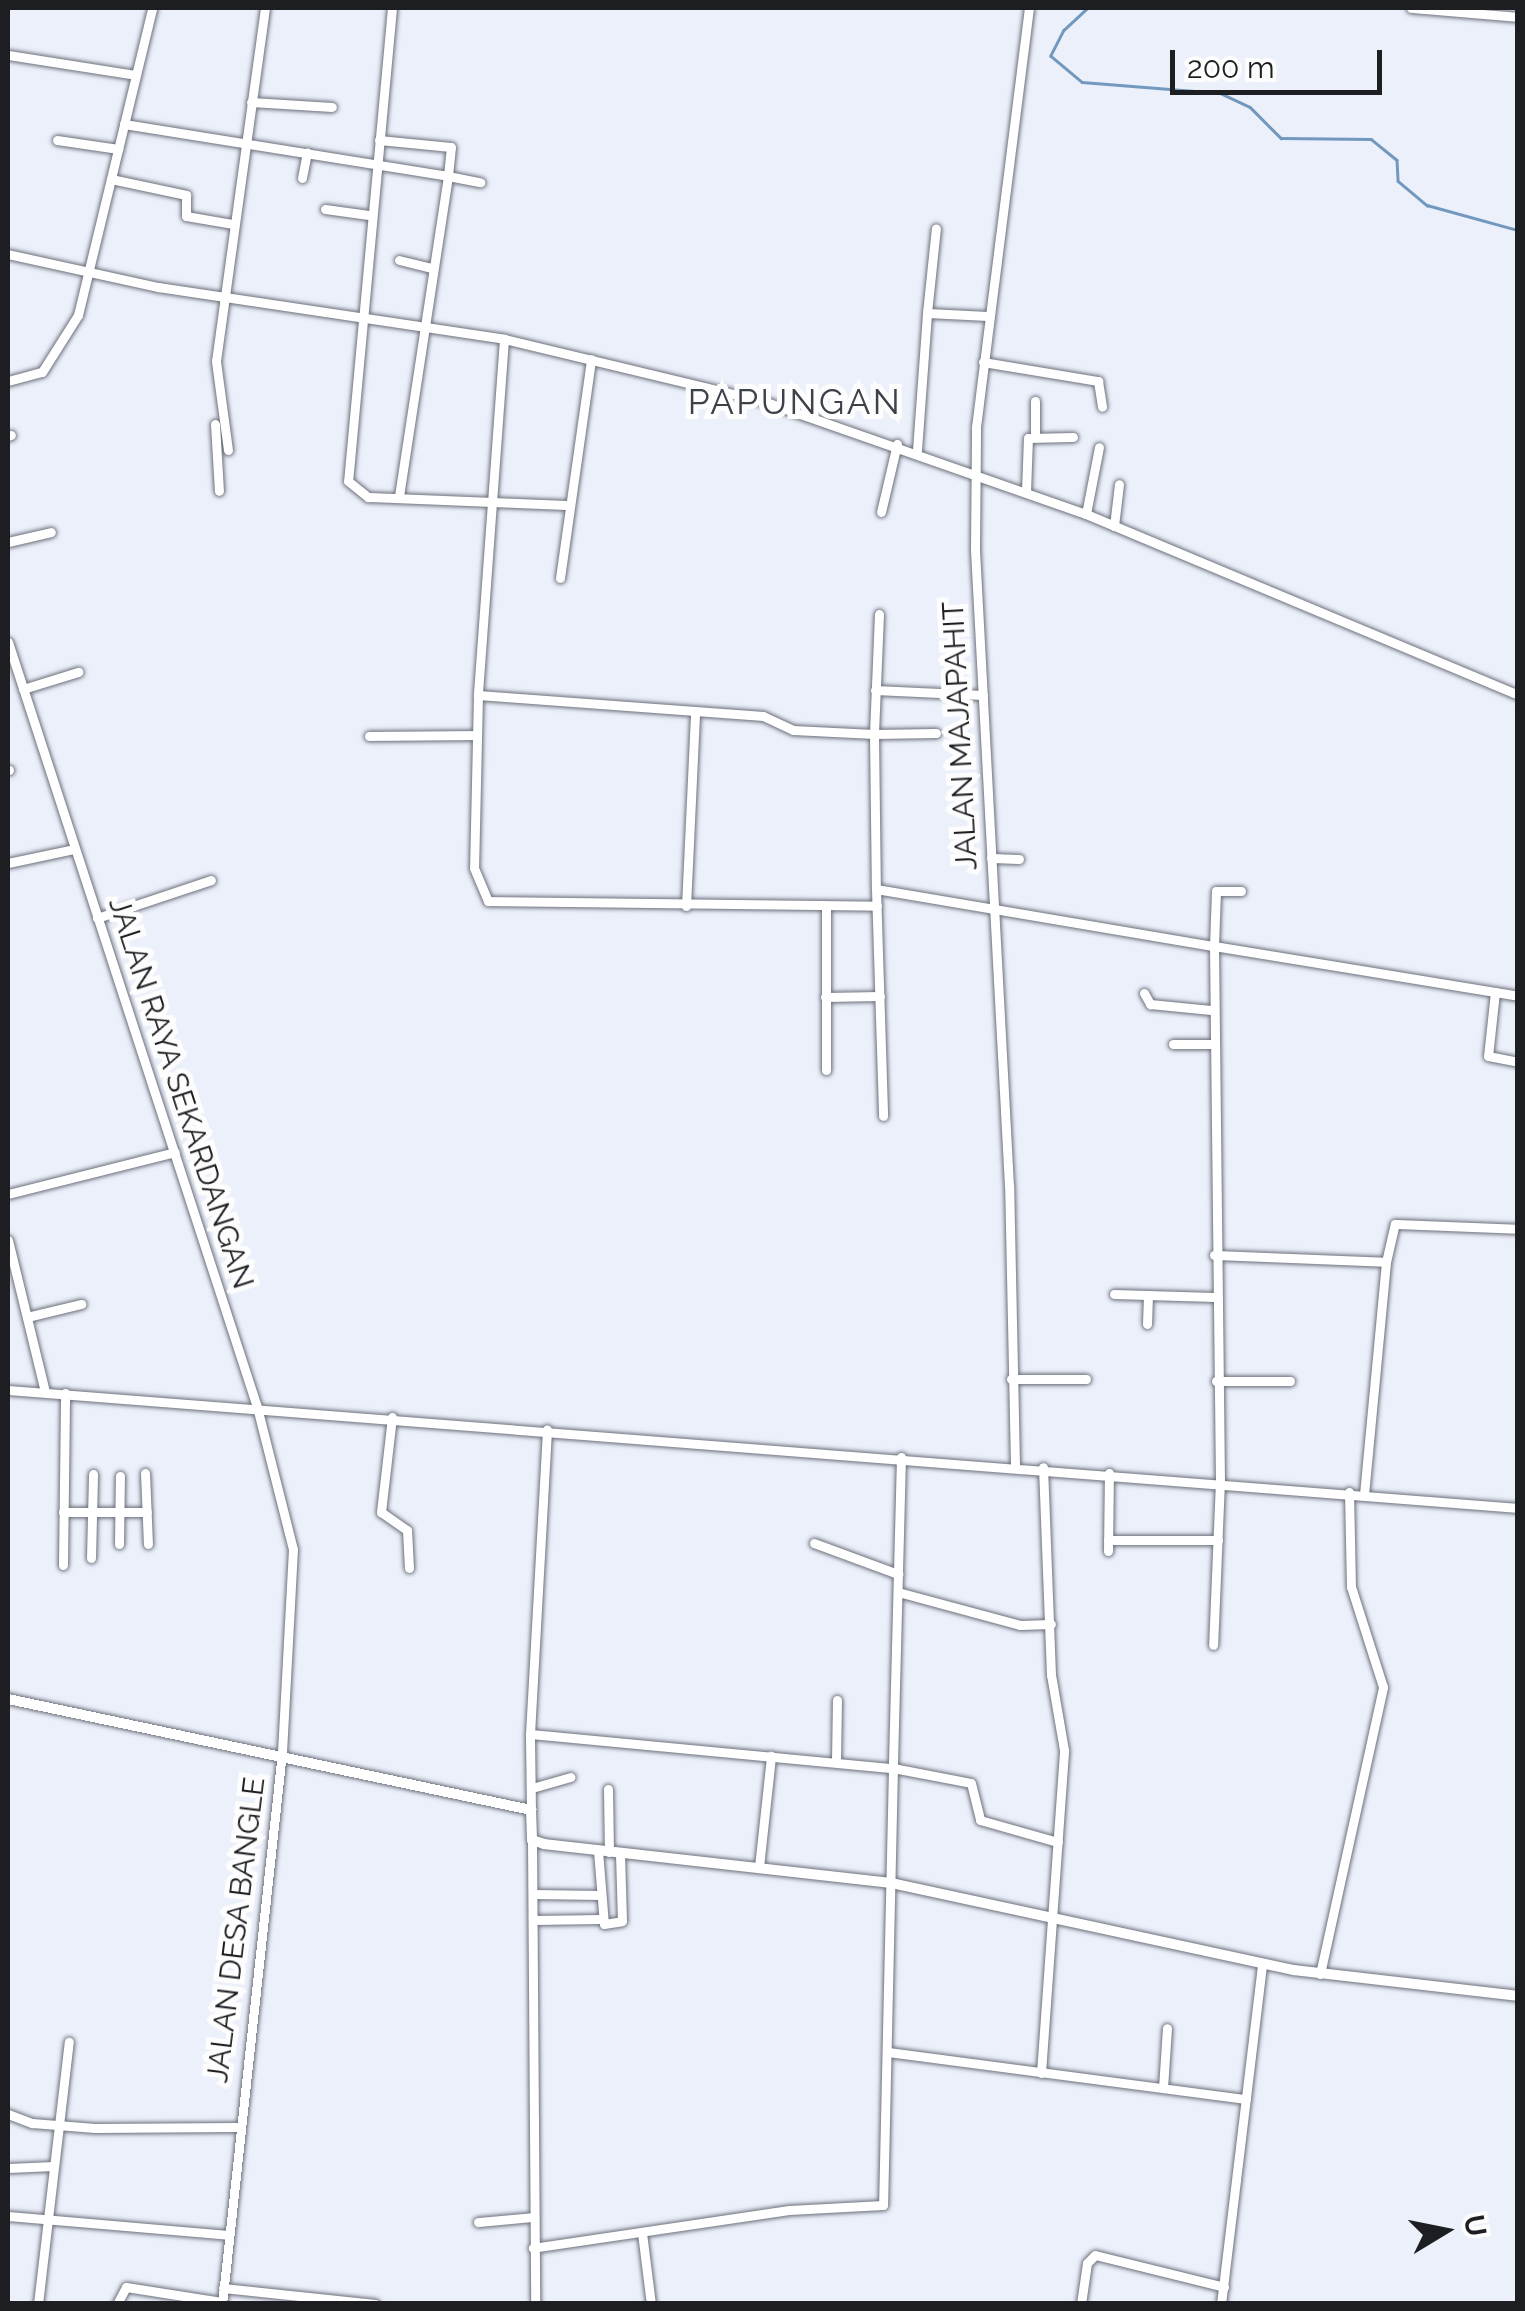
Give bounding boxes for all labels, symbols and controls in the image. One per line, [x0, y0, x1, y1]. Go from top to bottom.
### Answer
scale bar [1175, 30, 1388, 92]
text: 200 m [1187, 50, 1275, 85]
district label: PAPUNGAN [688, 381, 902, 423]
street label: JALAN MAJAPAHIT [935, 601, 985, 871]
street label: JALAN RAYA SEKARDANGAN [101, 892, 261, 1294]
street label: JALAN DESA BANGLE [199, 1775, 273, 2085]
north arrow [1395, 2181, 1495, 2281]
text: U [1457, 2212, 1493, 2239]

